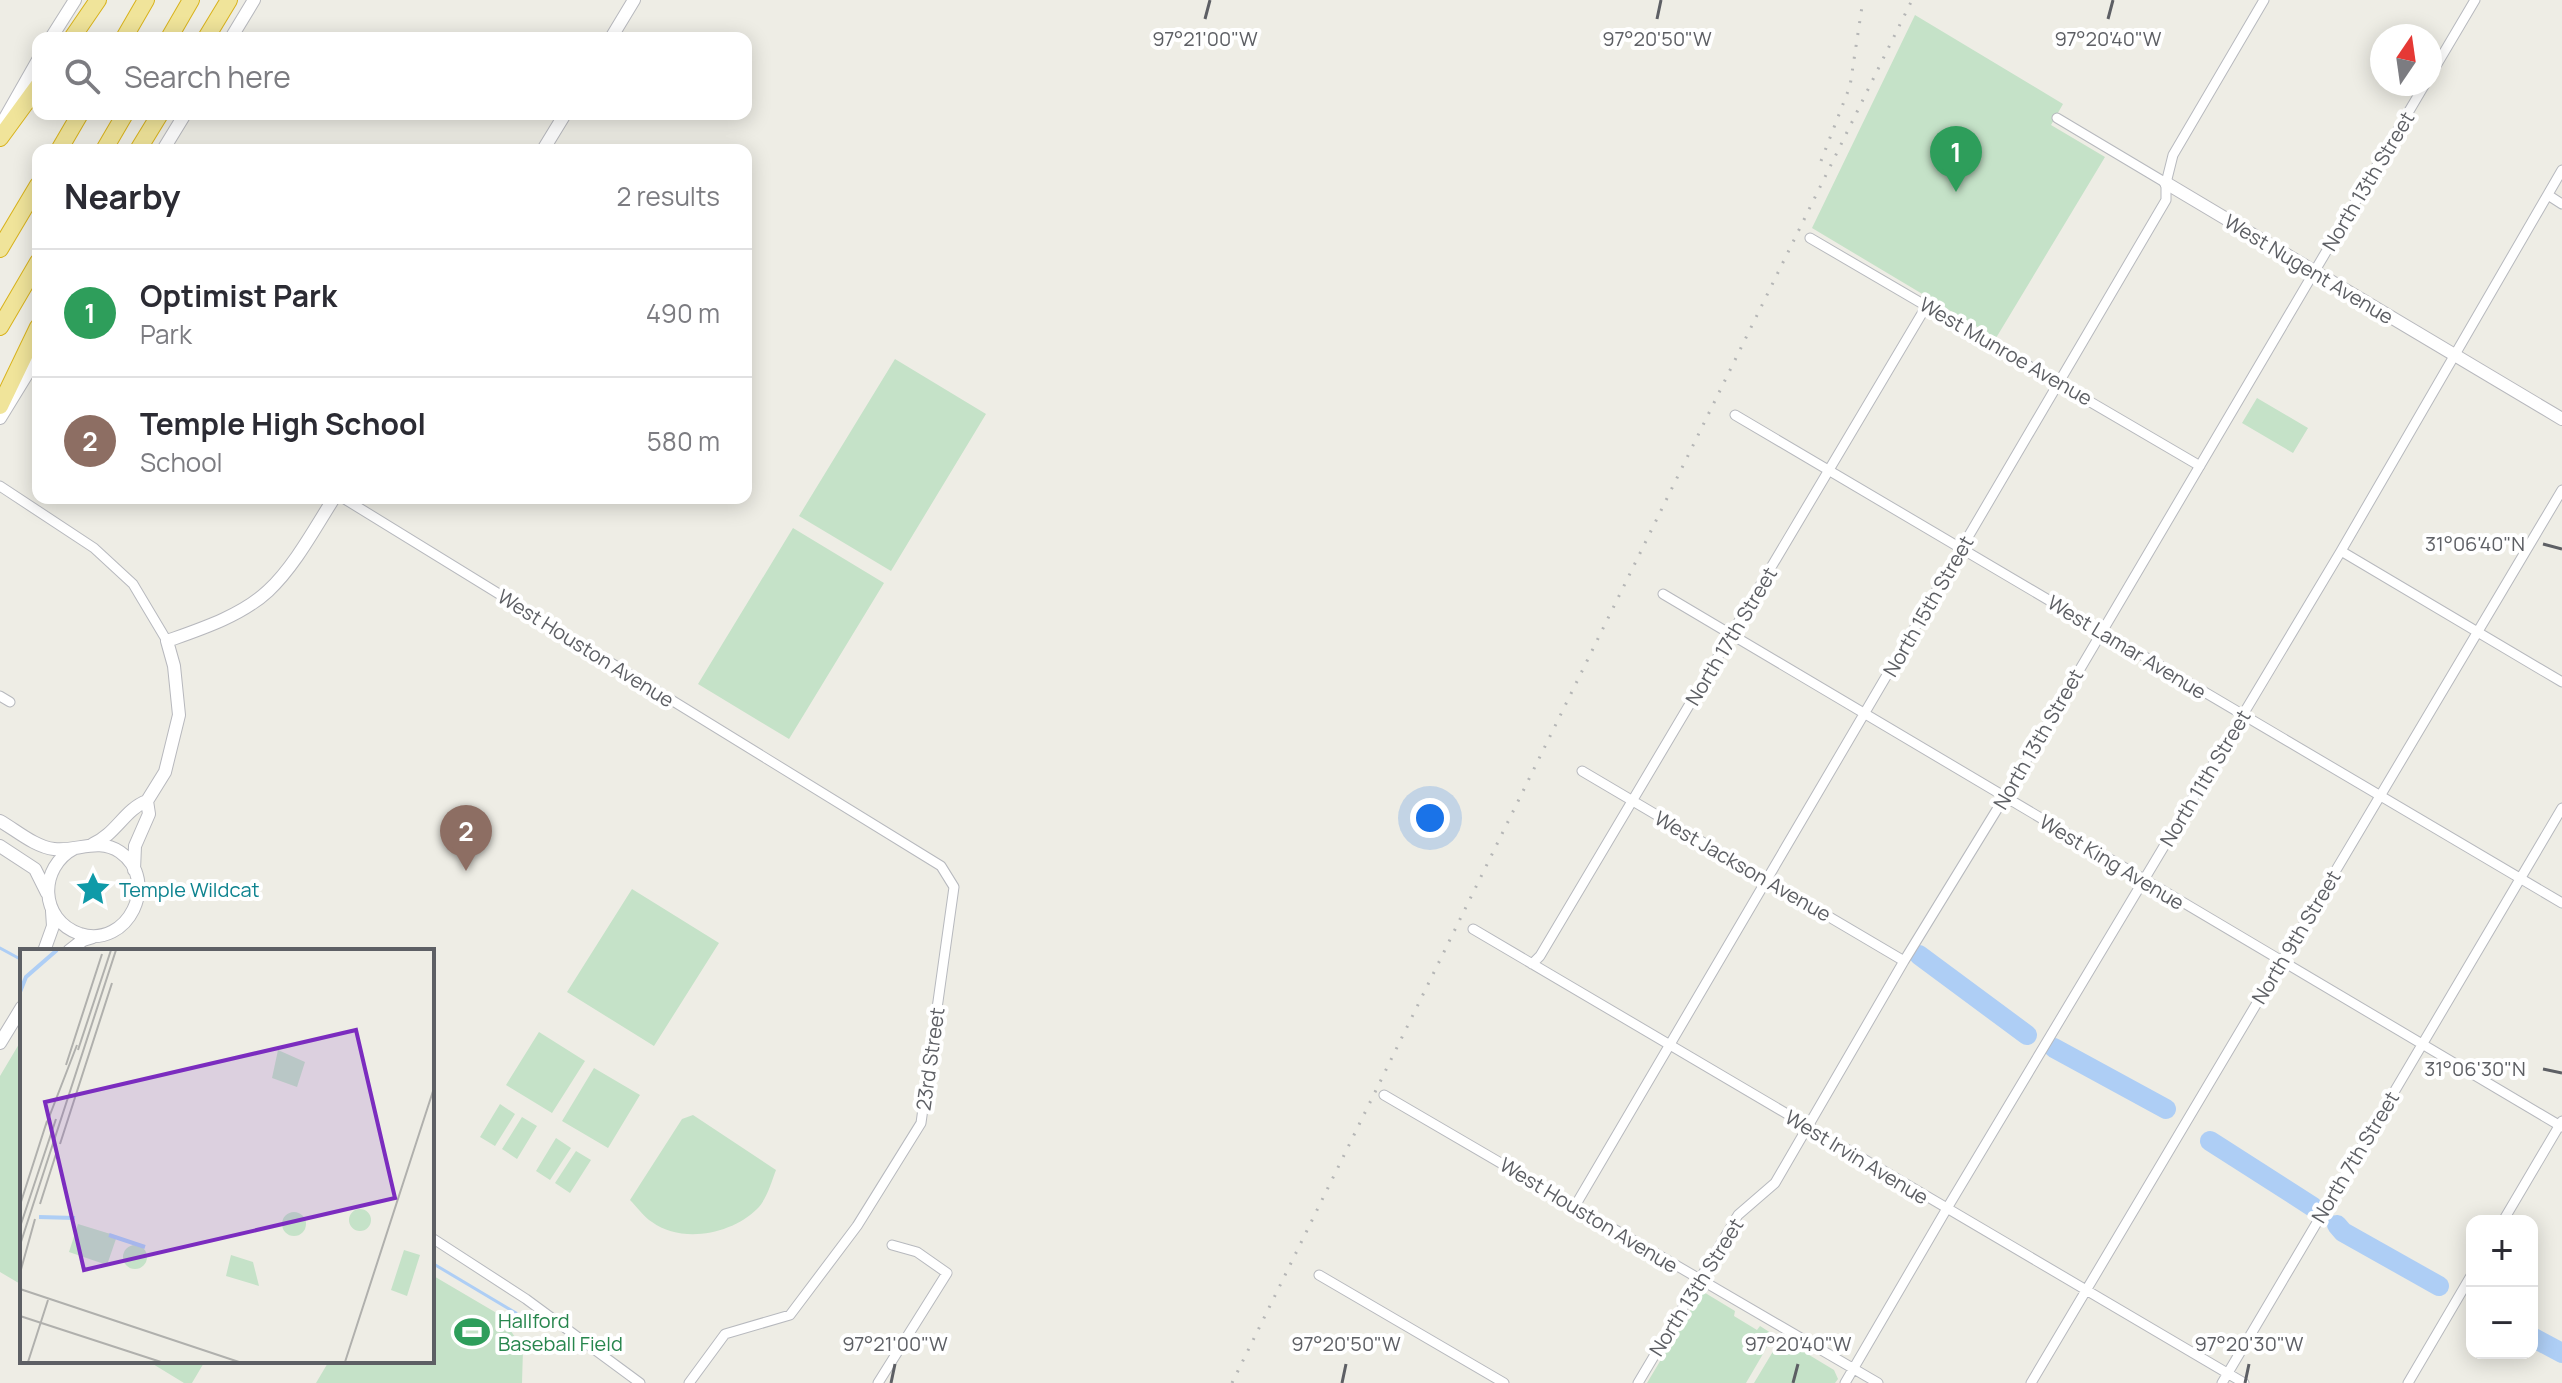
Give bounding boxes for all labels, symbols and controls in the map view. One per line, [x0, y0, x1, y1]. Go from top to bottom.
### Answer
north arrow [2370, 24, 2442, 96]
text: 97°21'00"W [1152, 25, 1258, 52]
text: 97°20'50"W [1602, 25, 1712, 52]
text: 97°20'40"W [2054, 25, 2162, 52]
search box [32, 32, 752, 120]
icon: search [60, 54, 104, 98]
text: Search here [124, 56, 291, 97]
street label: North 13th Street [2316, 106, 2420, 256]
pin: 1 [1930, 126, 1982, 192]
text: Nearby [64, 173, 180, 219]
text: 2 results [616, 178, 720, 214]
street label: West Nugent Avenue [2219, 208, 2399, 330]
text: Optimist Park [140, 275, 337, 316]
street label: West Munroe Avenue [1915, 290, 2097, 412]
text: 1 [84, 295, 96, 331]
text: 490 m [646, 295, 720, 331]
text: Park [140, 316, 192, 352]
text: Temple High School [140, 403, 426, 444]
text: 2 [82, 423, 98, 459]
text: 580 m [647, 423, 720, 459]
text: School [140, 444, 223, 480]
text: 31°06'40"N [2425, 530, 2525, 557]
street label: North 15th Street [1877, 531, 1979, 681]
street label: North 17th Street [1679, 562, 1783, 710]
street label: West Houston Avenue [493, 583, 679, 713]
street label: West Lamar Avenue [2043, 589, 2211, 705]
street label: North 13th Street [1987, 664, 2089, 814]
street label: North 11th Street [2154, 705, 2256, 851]
your location [1410, 798, 1450, 838]
street label: West Jackson Avenue [1650, 804, 1836, 928]
pin: 2 [440, 805, 492, 871]
street label: West King Avenue [2035, 808, 2189, 916]
street label: North 9th Street [2245, 865, 2347, 1009]
place icon: Temple Wildcat [74, 870, 112, 908]
place label: Temple Wildcat [119, 876, 260, 903]
inset map [20, 949, 434, 1363]
street label: 23rd Street [909, 1006, 951, 1112]
text: 31°06'30"N [2424, 1055, 2526, 1082]
street label: North 7th Street [2305, 1086, 2405, 1228]
street label: West Irvin Avenue [1780, 1104, 1934, 1210]
street label: West Houston Avenue [1495, 1151, 1683, 1279]
street label: North 13th Street [1643, 1213, 1749, 1361]
map controls [2466, 1215, 2538, 1359]
button: + [2466, 1215, 2538, 1287]
button: − [2466, 1287, 2538, 1359]
place label: Hallford Baseball Field [498, 1307, 623, 1357]
sports icon: Hallford Baseball Field [453, 1313, 491, 1351]
text: 97°21'00"W [842, 1330, 948, 1357]
text: 97°20'50"W [1291, 1330, 1401, 1357]
text: 97°20'40"W [1744, 1330, 1852, 1357]
text: 97°20'30"W [2195, 1330, 2304, 1357]

